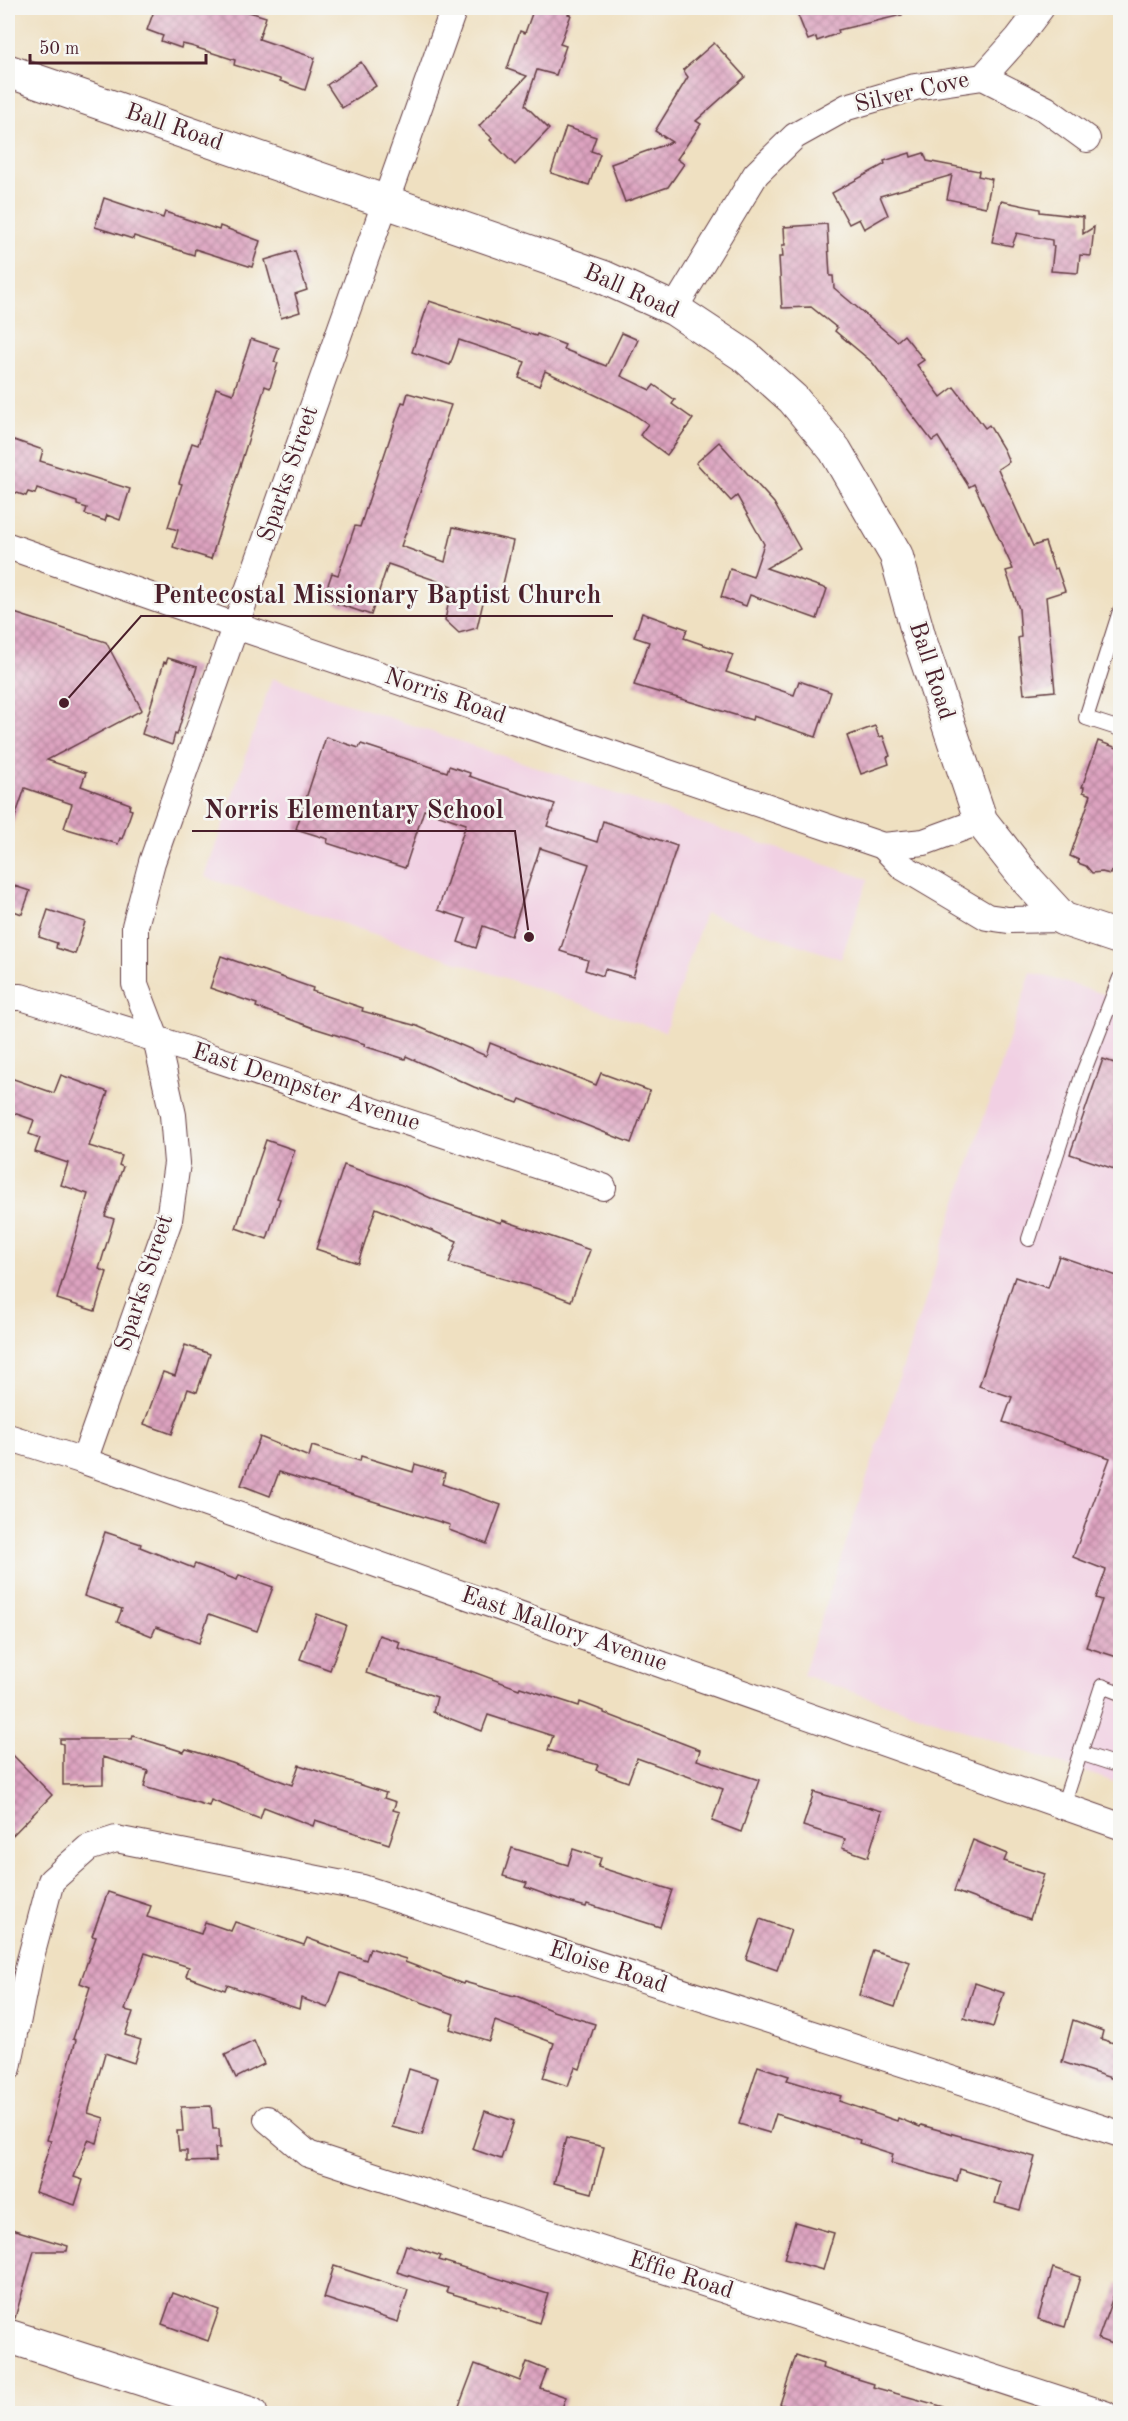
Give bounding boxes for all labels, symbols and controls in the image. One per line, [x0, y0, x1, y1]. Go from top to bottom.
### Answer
scale bar [30, 27, 206, 65]
text: 50 m [39, 40, 79, 58]
street label: Silver Cove [852, 68, 972, 118]
street label: Ball Road [122, 100, 226, 156]
street label: Ball Road [580, 260, 682, 324]
street label: Sparks Street [255, 403, 323, 545]
callout: Pentecostal Missionary Baptist Church [141, 572, 613, 616]
text: Pentecostal Missionary Baptist Church [153, 583, 601, 609]
street label: Ball Road [904, 619, 958, 723]
street label: Norris Road [381, 665, 509, 729]
callout: Norris Elementary School [192, 787, 515, 831]
text: Norris Elementary School [204, 798, 504, 824]
street label: East Dempster Avenue [189, 1040, 423, 1136]
street label: Sparks Street [112, 1212, 178, 1354]
street label: East Mallory Avenue [458, 1583, 670, 1677]
street label: Eloise Road [546, 1938, 670, 1998]
street label: Effie Road [626, 2248, 736, 2304]

